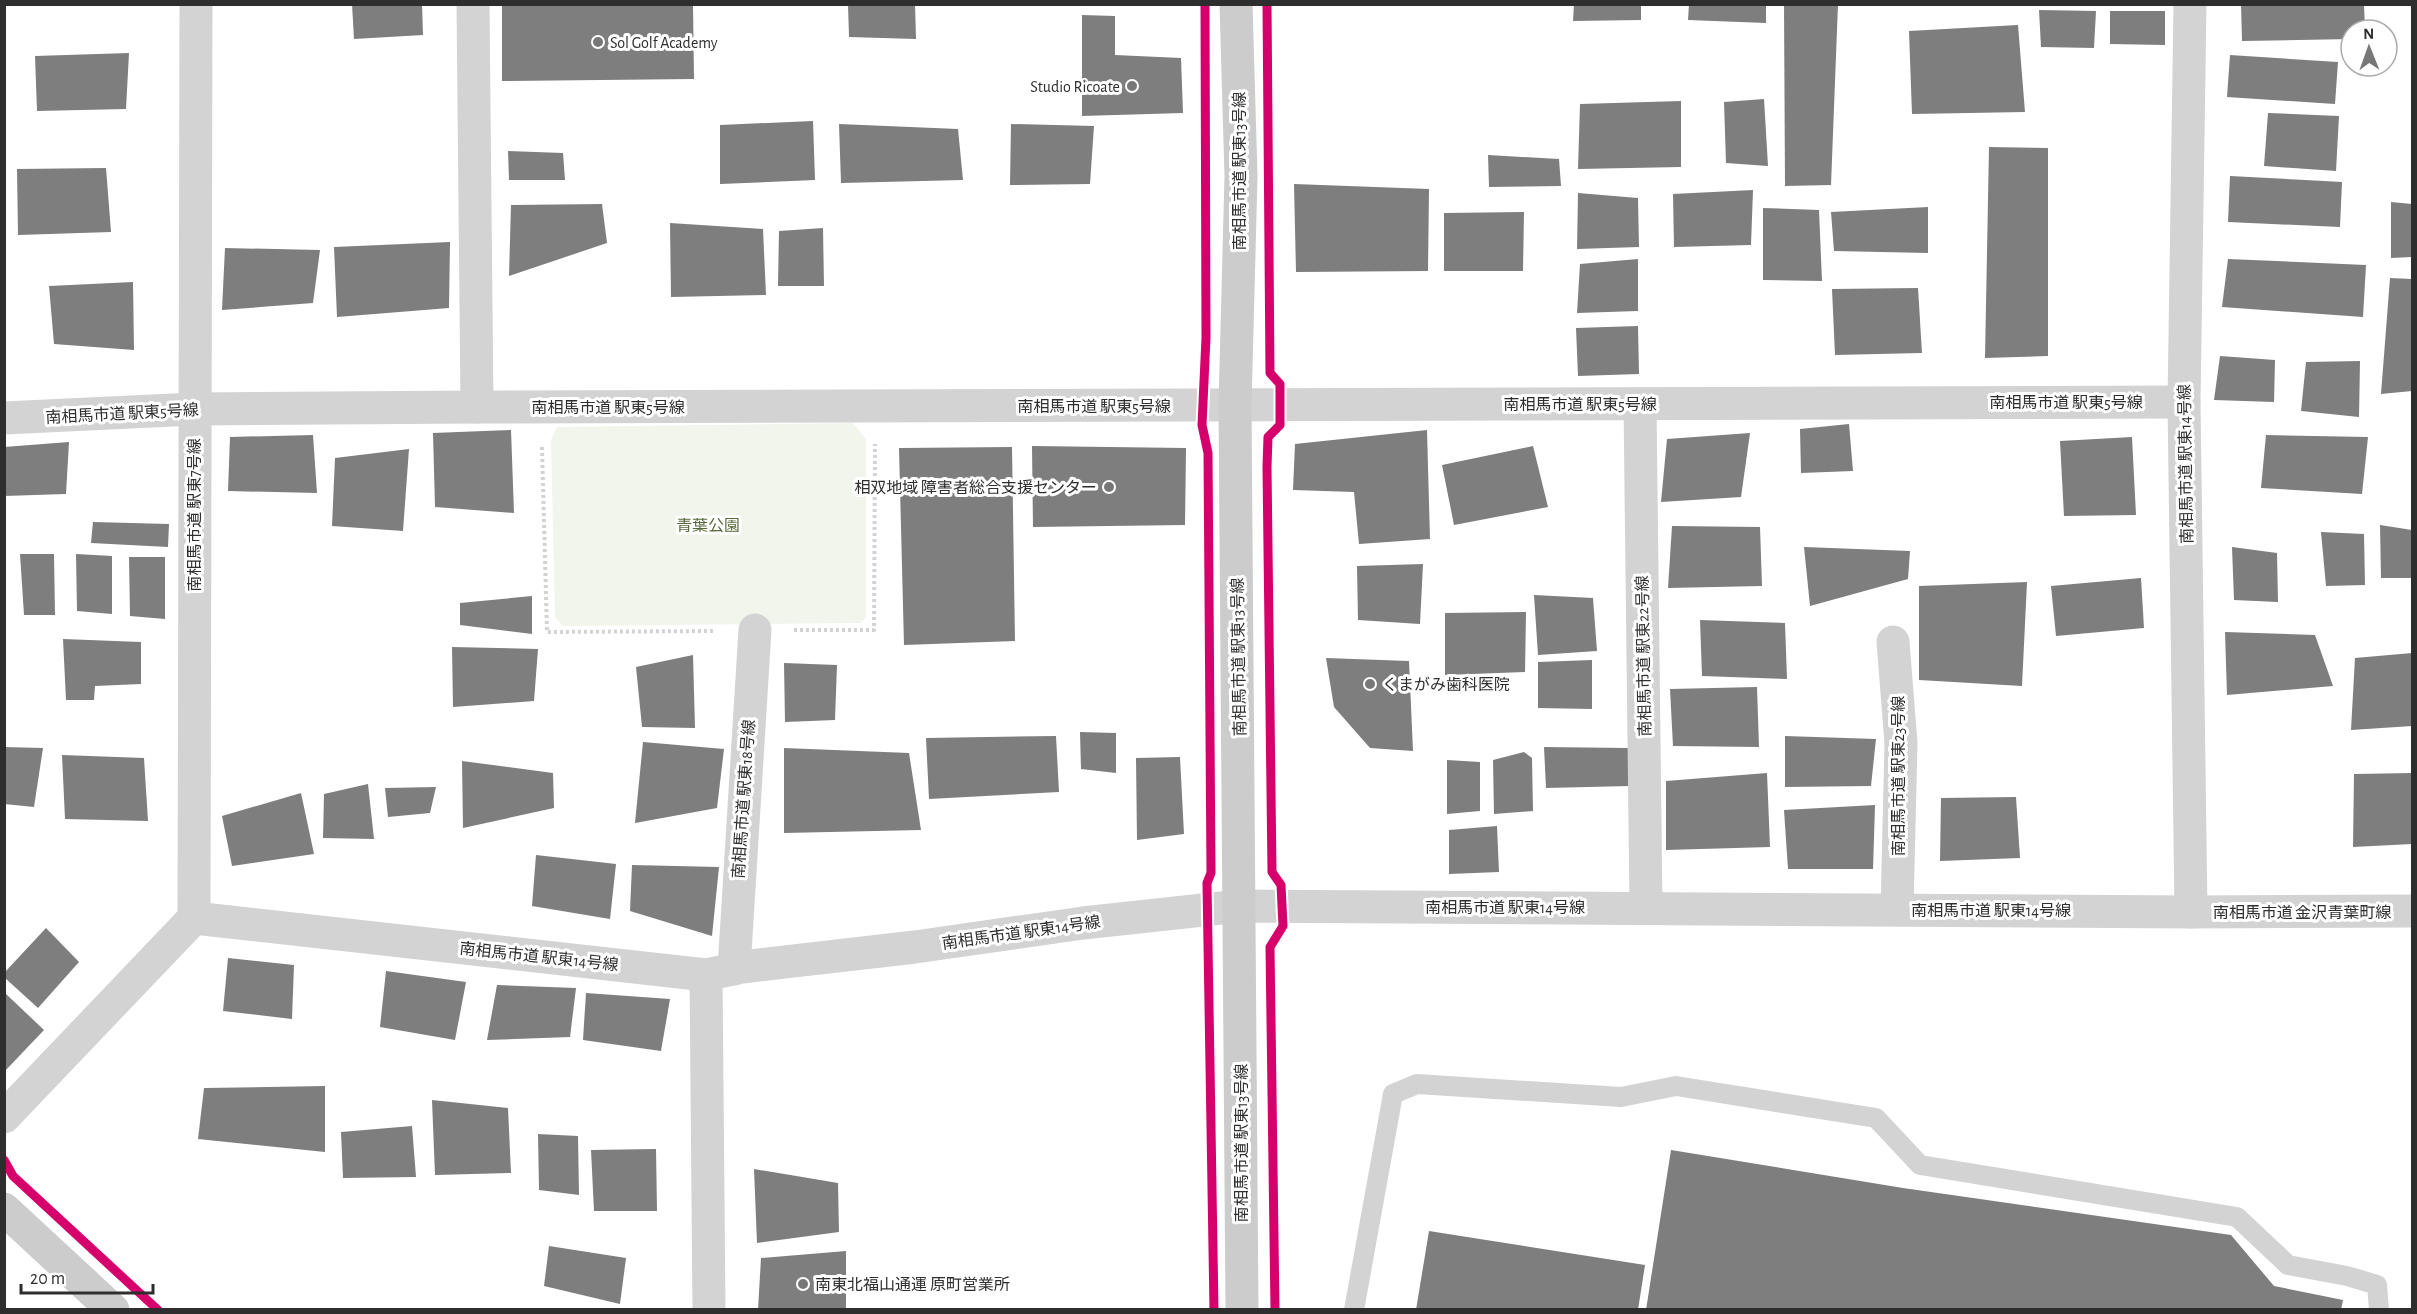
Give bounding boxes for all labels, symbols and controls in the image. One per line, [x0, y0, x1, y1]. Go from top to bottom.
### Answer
north arrow [2339, 18, 2399, 78]
text: N [2363, 26, 2374, 42]
marker: Sol Golf Academy [591, 35, 605, 49]
place label: Sol Golf Academy [610, 35, 718, 52]
place label: Studio Ricoate [1030, 79, 1120, 95]
marker: Studio Ricoate [1125, 79, 1139, 93]
street label: 南相馬市道 駅東13号線 [1231, 92, 1248, 250]
street label: 南相馬市道 駅東14号線 [2176, 384, 2195, 544]
street label: 南相馬市道 駅東5号線 [1989, 394, 2143, 411]
street label: 南相馬市道 駅東5号線 [1503, 396, 1657, 413]
street label: 南相馬市道 駅東5号線 [1017, 398, 1171, 415]
street label: 南相馬市道 駅東5号線 [531, 399, 685, 416]
street label: 南相馬市道 駅東5号線 [45, 401, 199, 426]
street label: 南相馬市道 駅東7号線 [186, 438, 203, 592]
place label: 相双地域 障害者総合支援センター [854, 479, 1097, 496]
marker: 相双地域 障害者総合支援センター [1102, 480, 1116, 494]
park label: 青葉公園 [676, 517, 740, 534]
street label: 南相馬市道 駅東22号線 [1634, 575, 1653, 737]
street label: 南相馬市道 駅東13号線 [1229, 577, 1248, 737]
place label: くまがみ歯科医院 [1382, 676, 1510, 693]
marker: くまがみ歯科医院 [1363, 677, 1377, 691]
street label: 南相馬市道 駅東23号線 [1890, 696, 1907, 856]
street label: 南相馬市道 駅東18号線 [729, 719, 758, 879]
street label: 南相馬市道 駅東14号線 [1425, 899, 1585, 916]
street label: 南相馬市道 駅東14号線 [1911, 902, 2071, 919]
street label: 南相馬市道 金沢青葉町線 [2213, 904, 2391, 921]
street label: 南相馬市道 駅東14号線 [941, 913, 1101, 952]
street label: 南相馬市道 駅東14号線 [459, 940, 619, 973]
street label: 南相馬市道 駅東13号線 [1233, 1064, 1250, 1222]
scale bar [21, 1257, 153, 1295]
text: 20 m [30, 1270, 65, 1288]
place label: 南東北福山通運 原町営業所 [815, 1276, 1010, 1293]
marker: 南東北福山通運 原町営業所 [796, 1277, 810, 1291]

